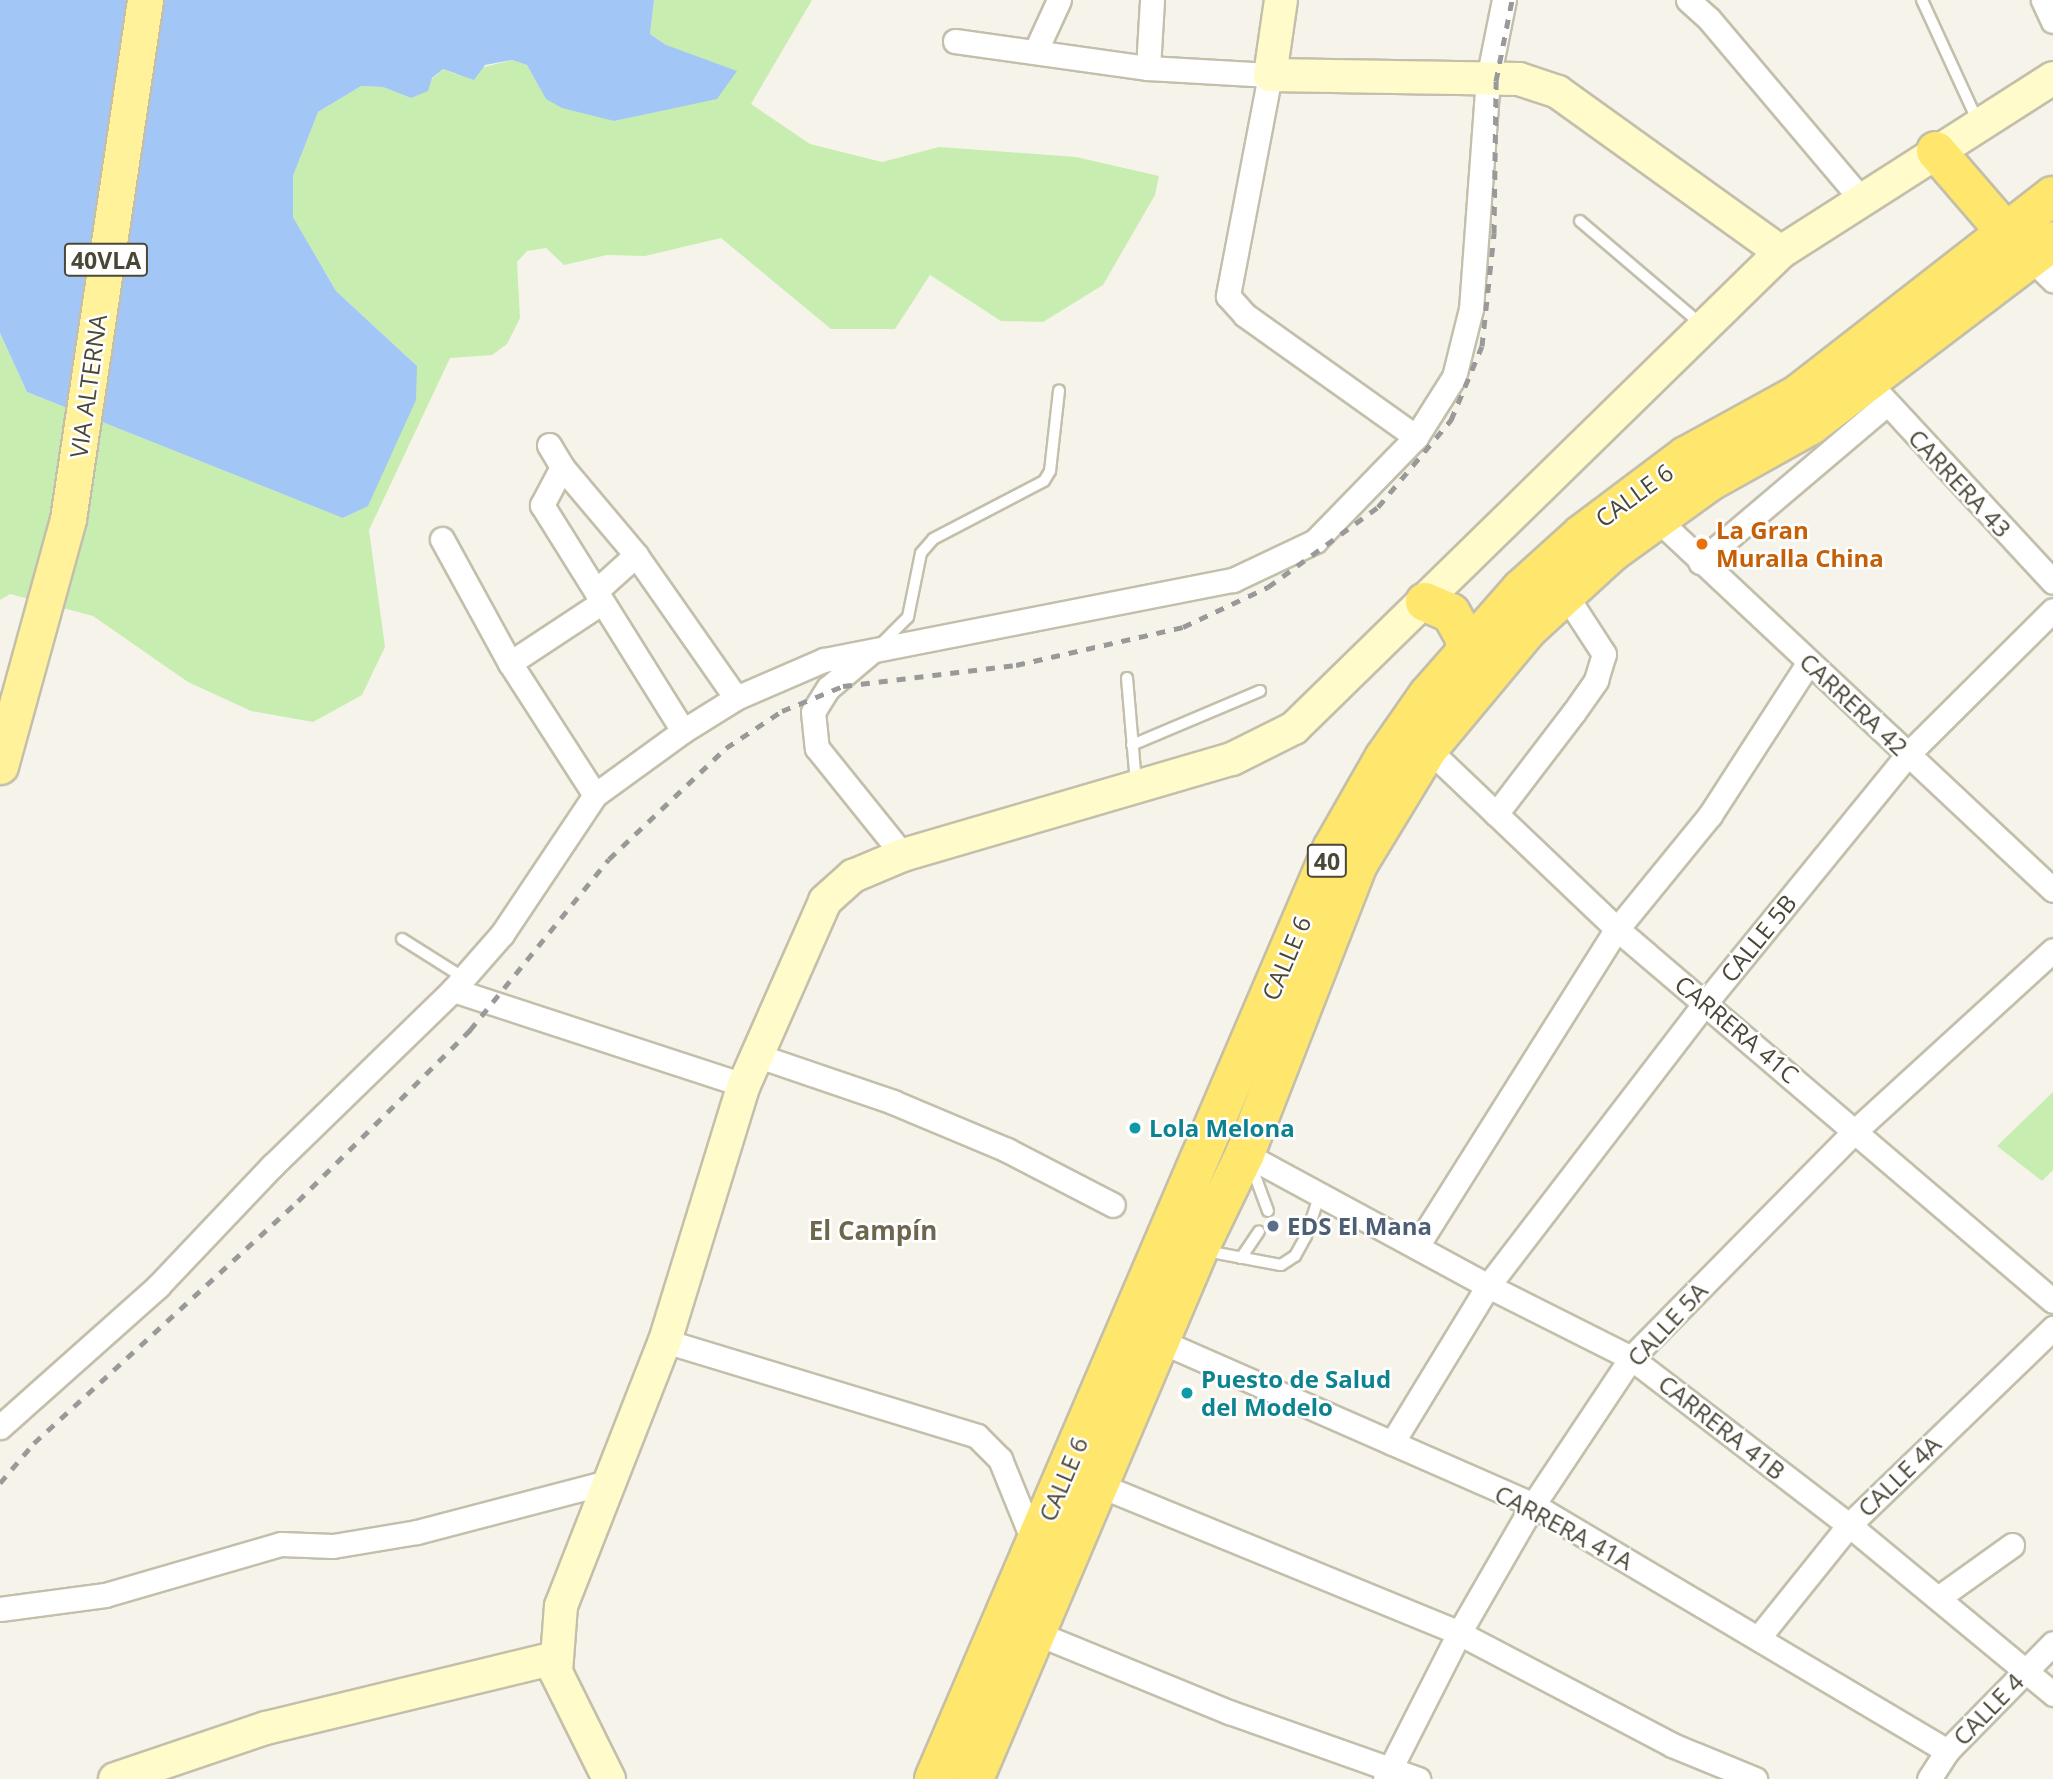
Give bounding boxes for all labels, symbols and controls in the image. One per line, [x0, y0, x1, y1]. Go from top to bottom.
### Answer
road number: 40VLA [62, 241, 150, 280]
street label: VIA ALTERNA [64, 312, 112, 460]
street label: CARRERA 43 [1903, 423, 2017, 543]
street label: CALLE 6 [1590, 457, 1678, 533]
place label: La Gran Muralla China [1716, 516, 1884, 572]
marker: La Gran Muralla China [1694, 536, 1710, 552]
street label: CARRERA 42 [1794, 647, 1914, 761]
road number: 40 [1306, 842, 1348, 880]
street label: CALLE 5B [1714, 888, 1802, 988]
street label: CALLE 6 [1255, 912, 1317, 1004]
street label: CARRERA 41C [1670, 969, 1804, 1089]
place label: Lola Melona [1149, 1114, 1295, 1142]
marker: Lola Melona [1127, 1120, 1143, 1136]
place label: EDS El Mana [1287, 1212, 1432, 1240]
district label: El Campín [809, 1215, 937, 1247]
marker: EDS El Mana [1265, 1218, 1281, 1234]
street label: CALLE 5A [1621, 1276, 1713, 1372]
place label: Puesto de Salud del Modelo [1201, 1365, 1391, 1421]
street label: CARRERA 41B [1653, 1369, 1791, 1485]
marker: Puesto de Salud del Modelo [1179, 1385, 1195, 1401]
street label: CALLE 4A [1852, 1430, 1946, 1522]
street label: CALLE 6 [1032, 1433, 1094, 1525]
street label: CARRERA 41A [1490, 1479, 1638, 1575]
street label: CALLE 4 [1947, 1667, 2029, 1751]

